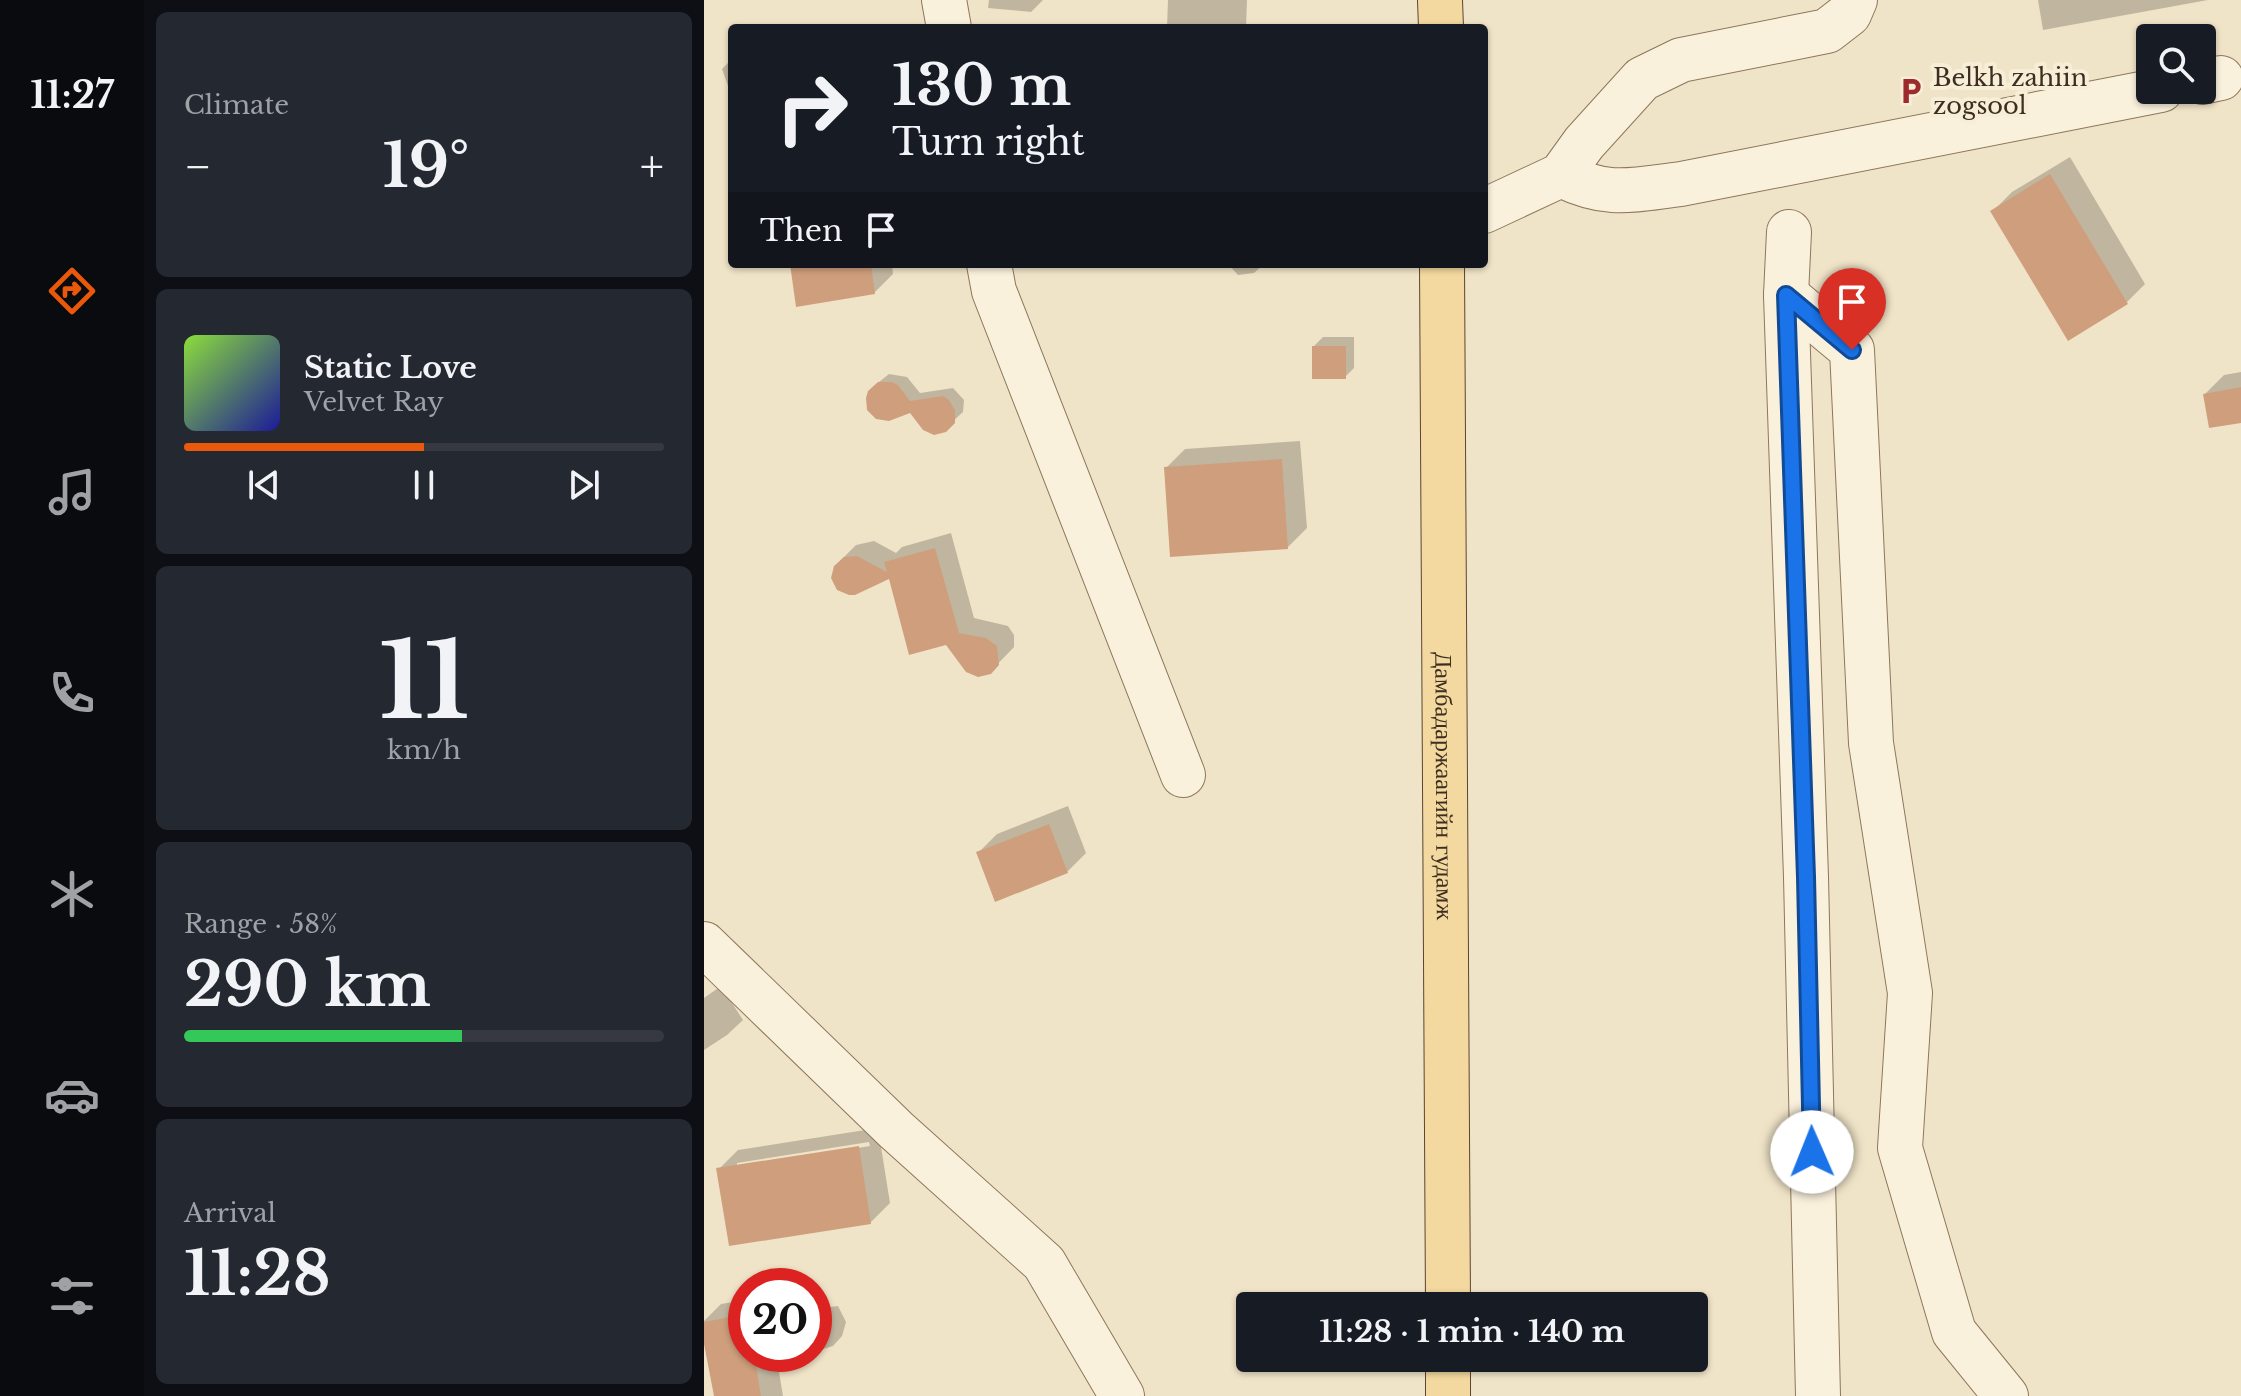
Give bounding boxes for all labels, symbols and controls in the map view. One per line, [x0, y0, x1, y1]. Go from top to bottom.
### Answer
map controls [2136, 24, 2216, 104]
button: search [2136, 24, 2216, 104]
text: 130 m [892, 51, 1071, 120]
icon: right [760, 56, 864, 160]
place label: Belkh zahiin zogsool [1933, 63, 2087, 120]
text: 11:27 [30, 73, 114, 118]
parking icon: Belkh zahiin zogsool [1896, 76, 1926, 106]
text: Climate [184, 89, 289, 121]
text: Turn right [892, 120, 1085, 165]
text: 19° [383, 129, 469, 203]
text: − [184, 139, 212, 194]
text: + [640, 139, 664, 194]
icon: arrive [859, 208, 903, 252]
text: Then [760, 212, 843, 249]
icon: directions [44, 263, 100, 319]
pin [1818, 268, 1886, 350]
icon: arrive [1830, 280, 1874, 324]
text: Static Love [304, 349, 477, 386]
text: Velvet Ray [304, 386, 444, 418]
icon: previous [242, 463, 286, 507]
icon: pause [402, 463, 446, 507]
icon: next [562, 463, 606, 507]
icon: music [44, 464, 100, 520]
text: 11 [379, 617, 469, 746]
street label: Дамбадаржаагийн гудамж [1430, 652, 1460, 921]
icon: phone [44, 665, 100, 721]
text: km/h [387, 734, 461, 766]
icon: climate [44, 866, 100, 922]
text: Range · 58% [184, 908, 337, 940]
text: 290 km [184, 948, 431, 1022]
icon: car [44, 1067, 100, 1123]
position arrow [1770, 1110, 1854, 1194]
text: Arrival [184, 1197, 276, 1229]
text: 11:28 [184, 1237, 331, 1311]
icon: filters [44, 1268, 100, 1324]
speed limit sign: 20 [728, 1268, 832, 1372]
text: 11:28 · 1 min · 140 m [1319, 1313, 1625, 1350]

